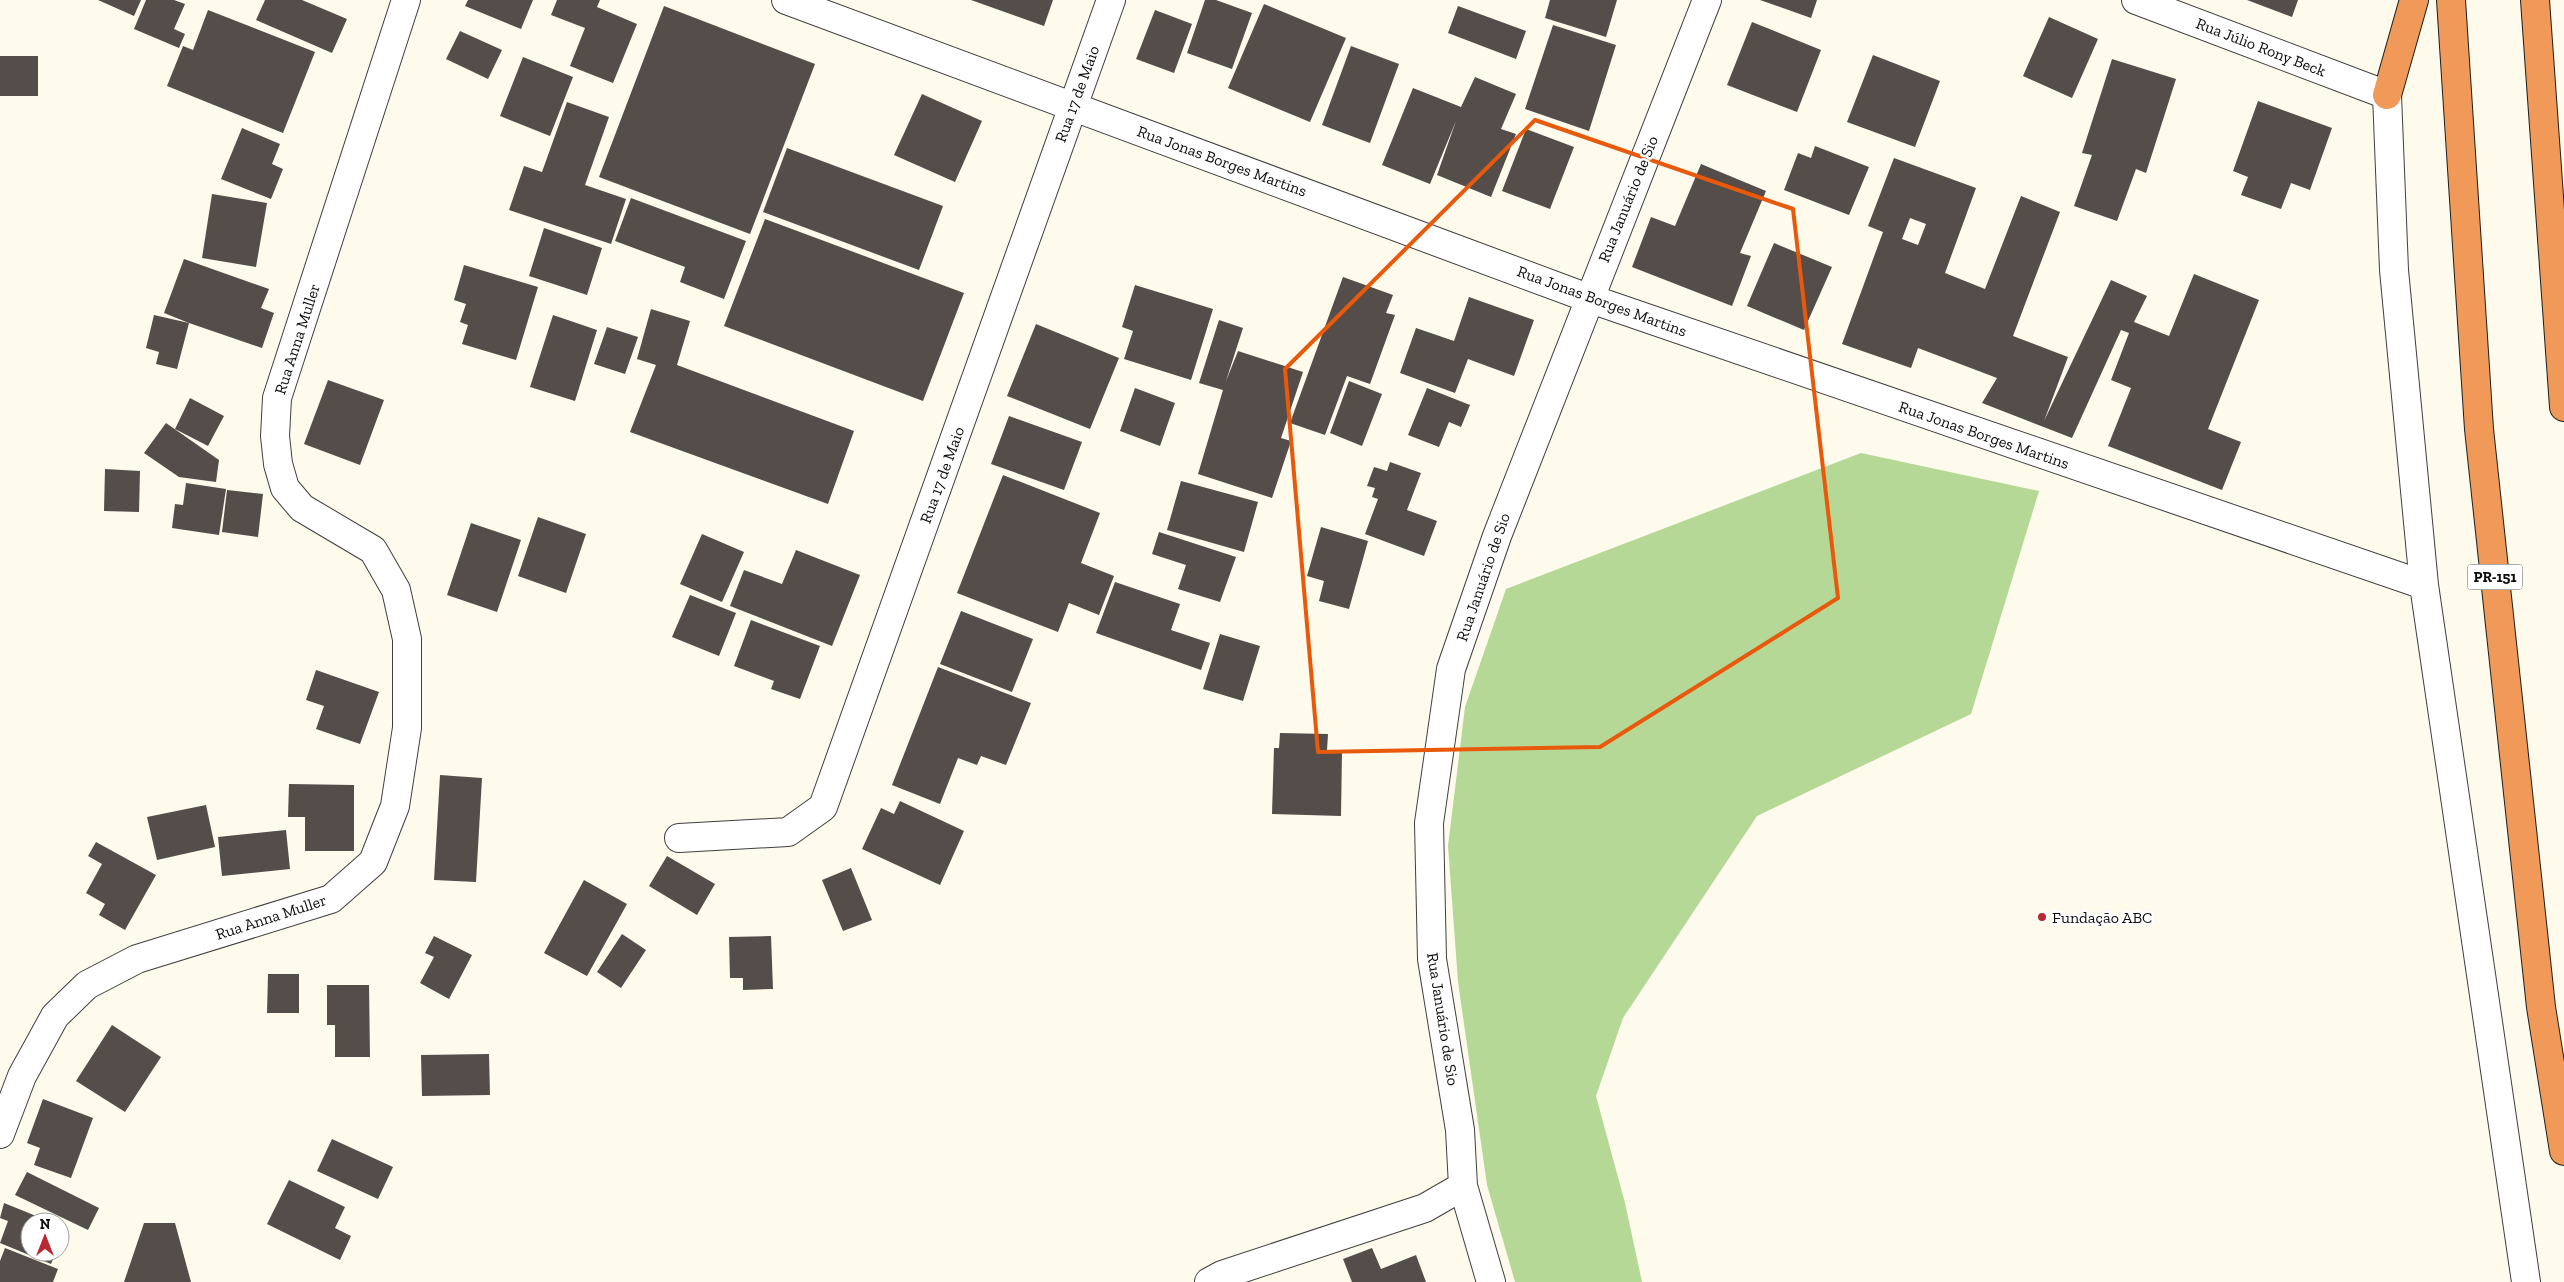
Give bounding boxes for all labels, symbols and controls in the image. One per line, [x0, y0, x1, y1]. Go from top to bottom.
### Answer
street label: Rua Júlio Rony Beck [2193, 13, 2329, 81]
street label: Rua 17 de Maio [1051, 43, 1103, 145]
street label: Rua Jonas Borges Martins [1135, 121, 1309, 201]
street label: Rua Januário de Sio [1594, 133, 1662, 265]
street label: Rua Jonas Borges Martins [1515, 261, 1689, 341]
street label: Rua Anna Muller [270, 281, 324, 397]
street label: Rua Jonas Borges Martins [1896, 397, 2072, 473]
street label: Rua 17 de Maio [916, 424, 968, 526]
street label: Rua Januário de Sio [1452, 510, 1514, 644]
road number: PR-151 [2468, 564, 2522, 590]
street label: Rua Anna Muller [213, 890, 329, 944]
place label: Fundação ABC [2052, 908, 2152, 927]
marker: Fundação ABC [2036, 911, 2048, 923]
street label: Rua Januário de Sio [1423, 951, 1463, 1087]
north arrow [20, 1212, 70, 1262]
text: N [40, 1216, 51, 1233]

